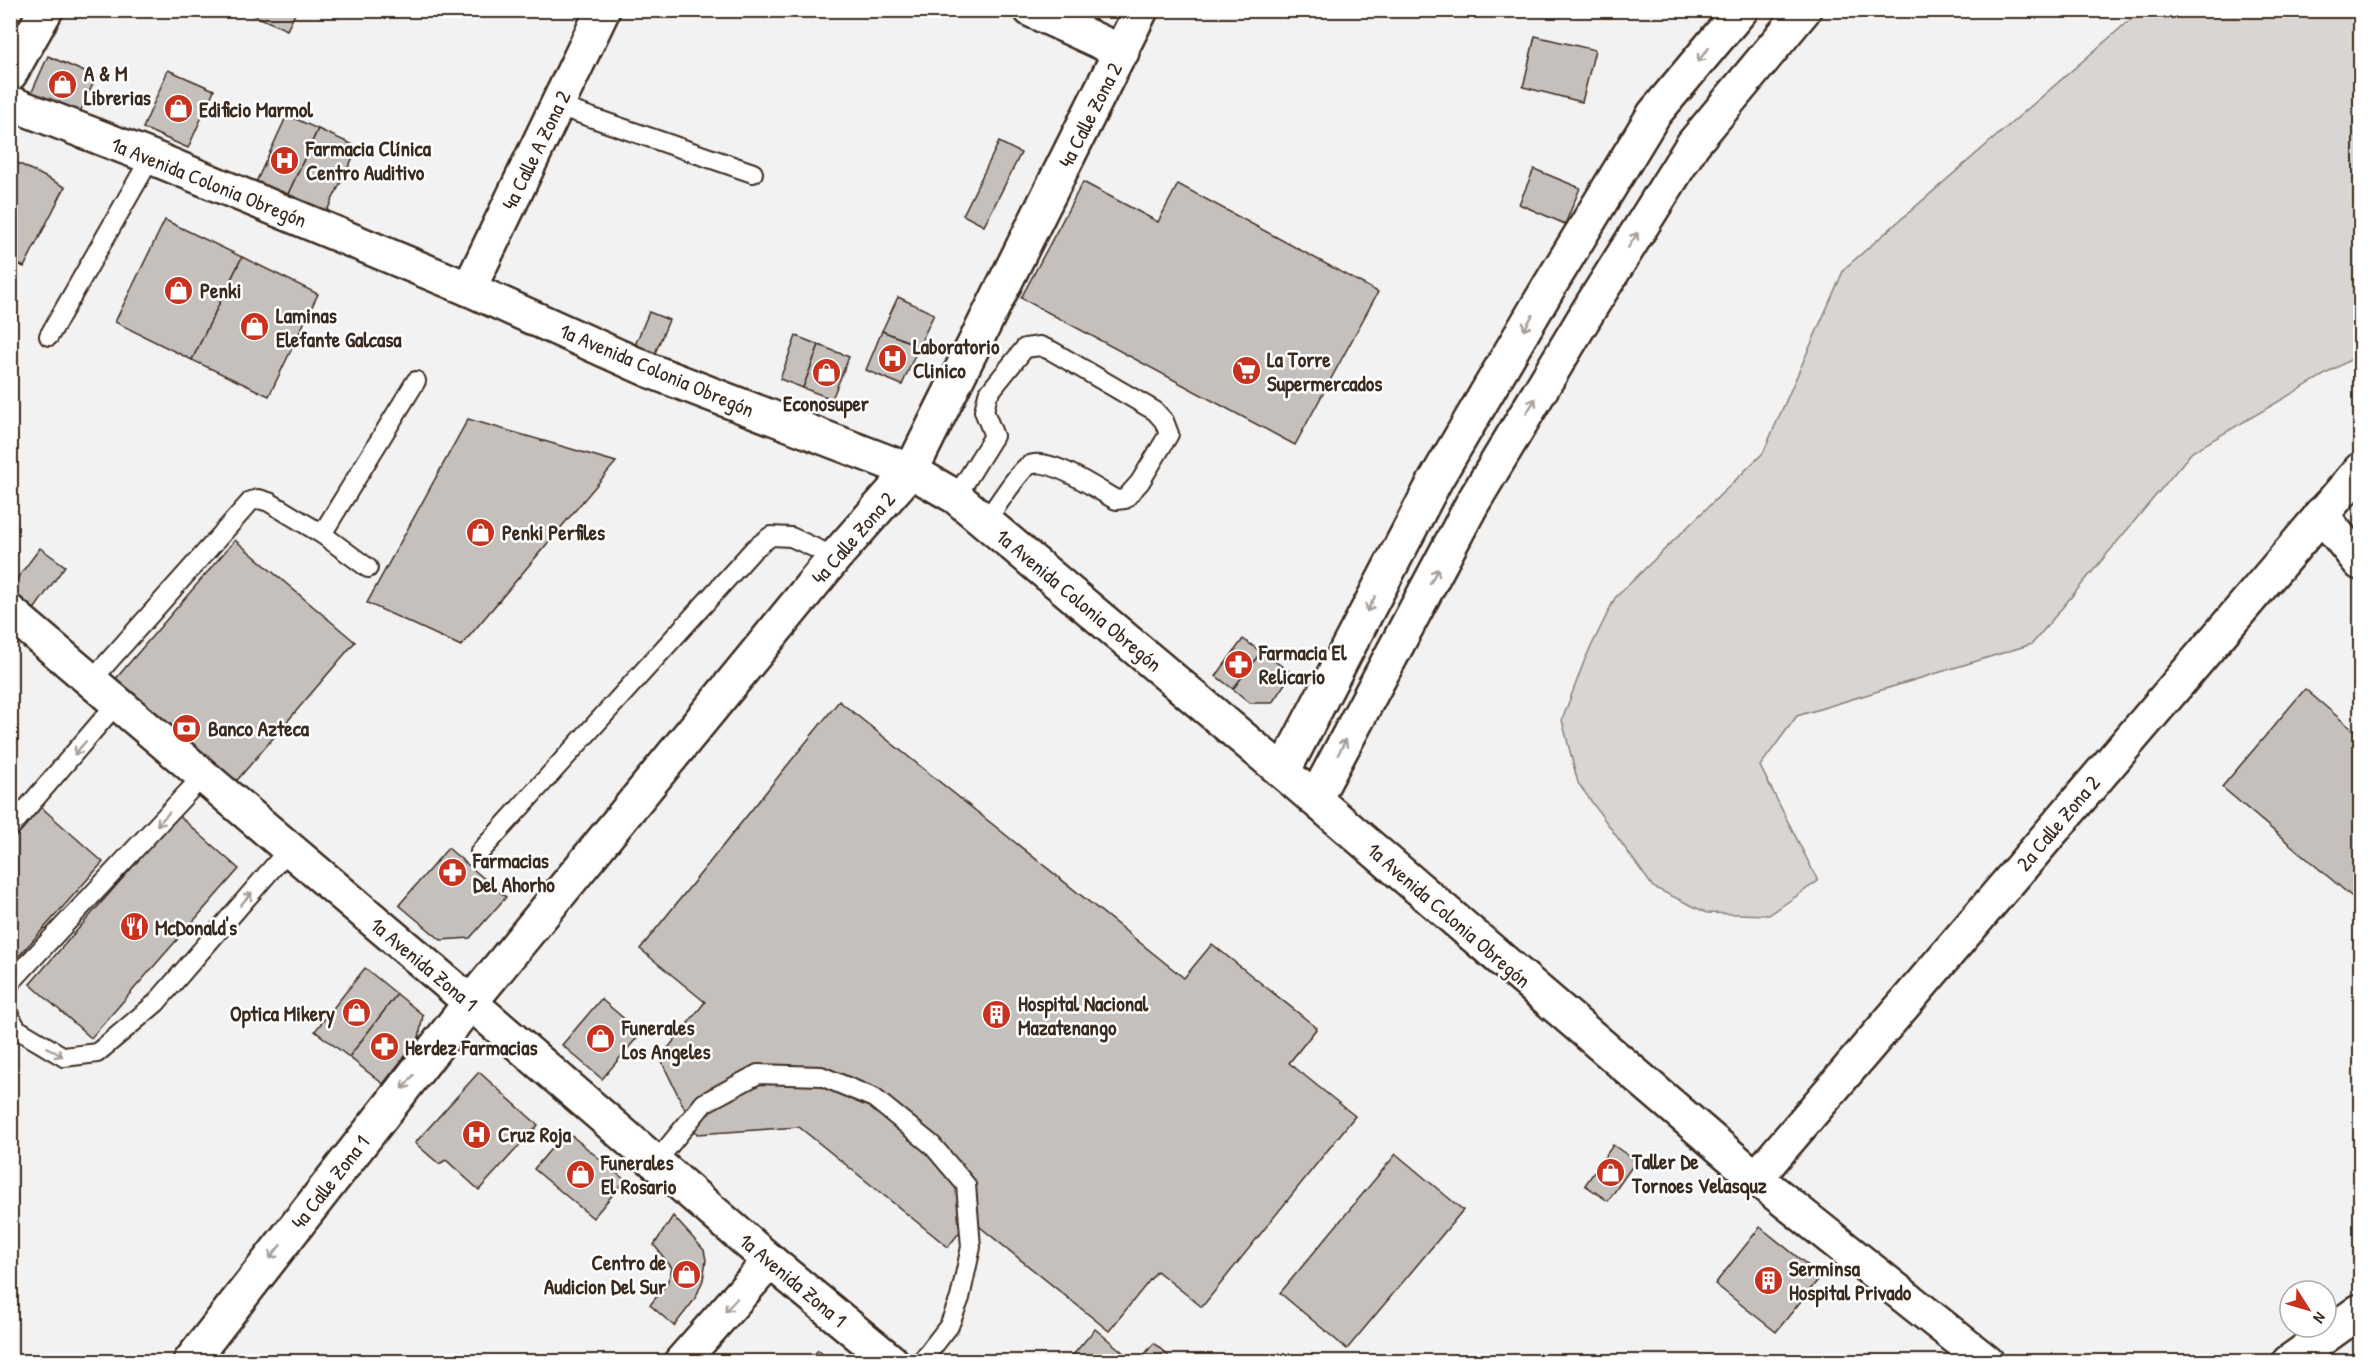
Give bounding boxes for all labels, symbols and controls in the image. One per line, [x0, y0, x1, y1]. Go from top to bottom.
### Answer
one-way arrow [1696, 47, 1710, 62]
street label: 4a Calle Zona 2 [1051, 57, 1129, 173]
place label: A & M Librerias [84, 59, 151, 112]
shop icon: A & M Librerias [47, 69, 79, 101]
street label: 4a Calle A Zona 2 [495, 85, 577, 215]
shop icon: Edificio Marmol [162, 93, 194, 125]
place label: Edificio Marmol [199, 95, 313, 124]
street label: 1a Avenida Colonia Obregón [107, 130, 311, 234]
place label: Farmacia Clínica Centro Auditivo [305, 134, 432, 187]
hospital icon: Farmacia Clínica Centro Auditivo [269, 144, 301, 176]
one-way arrow [1627, 232, 1639, 249]
shop icon: Penki [163, 274, 195, 306]
place label: Penki [200, 276, 241, 305]
place label: Laminas Elefante Galcasa [276, 301, 402, 354]
shop icon: Laminas Elefante Galcasa [239, 311, 271, 343]
one-way arrow [1522, 314, 1533, 332]
street label: 1a Avenida Colonia Obregón [555, 316, 759, 424]
place label: Laboratorio Clinico [913, 332, 1000, 385]
hospital icon: Laboratorio Clinico [876, 342, 908, 374]
place label: La Torre Supermercados [1267, 345, 1382, 399]
supermarket icon: La Torre Supermercados [1230, 355, 1262, 387]
shop icon: Econosuper [810, 356, 842, 388]
place label: Econosuper [783, 389, 870, 419]
one-way arrow [1525, 398, 1537, 415]
street label: 4a Calle Zona 2 [805, 485, 902, 591]
shop icon: Penki Perfiles [465, 516, 497, 548]
place label: Penki Perfiles [502, 518, 605, 547]
street label: 1a Avenida Colonia Obregón [990, 522, 1168, 678]
one-way arrow [1429, 567, 1440, 585]
one-way arrow [1365, 594, 1377, 612]
place label: Farmacia El Relicario [1258, 638, 1347, 691]
pharmacy icon: Farmacia El Relicario [1222, 648, 1254, 680]
bank icon: Banco Azteca [171, 712, 203, 744]
place label: Banco Azteca [208, 714, 310, 743]
one-way arrow [1337, 739, 1348, 757]
one-way arrow [73, 740, 87, 755]
street label: 2a Calle Zona 2 [2009, 769, 2107, 877]
one-way arrow [156, 811, 170, 826]
street label: 1a Avenida Colonia Obregón [1361, 836, 1537, 994]
place label: Farmacias Del Ahorho [472, 846, 555, 899]
pharmacy icon: Farmacias Del Ahorho [436, 856, 468, 888]
one-way arrow [239, 892, 253, 907]
street label: 1a Avenida Zona 1 [364, 910, 484, 1018]
restaurant icon: McDonald's [118, 911, 150, 943]
place label: McDonald's [155, 913, 237, 942]
place label: Hospital Nacional Mazatenango [1018, 989, 1148, 1043]
shop icon: Optica Mikery [340, 997, 372, 1029]
place label: Optica Mikery [230, 999, 335, 1029]
building icon: Hospital Nacional Mazatenango [981, 999, 1013, 1031]
place label: Funerales Los Angeles [621, 1013, 711, 1067]
shop icon: Funerales Los Angeles [585, 1023, 617, 1055]
pharmacy icon: Herdez Farmacias [368, 1031, 400, 1063]
place label: Herdez Farmacias [405, 1033, 538, 1062]
one-way arrow [46, 1046, 63, 1058]
one-way arrow [402, 1074, 415, 1090]
hospital icon: Cruz Roja [461, 1118, 493, 1150]
place label: Cruz Roja [498, 1120, 572, 1149]
street label: 4a Calle Zona 1 [284, 1129, 376, 1235]
place label: Taller De Tornoes Velasquz [1631, 1147, 1767, 1201]
place label: Funerales El Rosario [600, 1148, 677, 1201]
shop icon: Taller De Tornoes Velasquz [1595, 1157, 1627, 1189]
shop icon: Funerales El Rosario [564, 1158, 596, 1190]
street label: 1a Avenida Zona 1 [733, 1226, 853, 1334]
one-way arrow [269, 1244, 282, 1260]
place label: Centro de Audicion Del Sur [544, 1248, 667, 1301]
place label: Serminsa Hospital Privado [1789, 1254, 1912, 1308]
shop icon: Centro de Audicion Del Sur [671, 1258, 703, 1290]
building icon: Serminsa Hospital Privado [1752, 1264, 1784, 1296]
north arrow [2278, 1279, 2338, 1339]
one-way arrow [724, 1297, 738, 1312]
text: N [2308, 1308, 2331, 1328]

